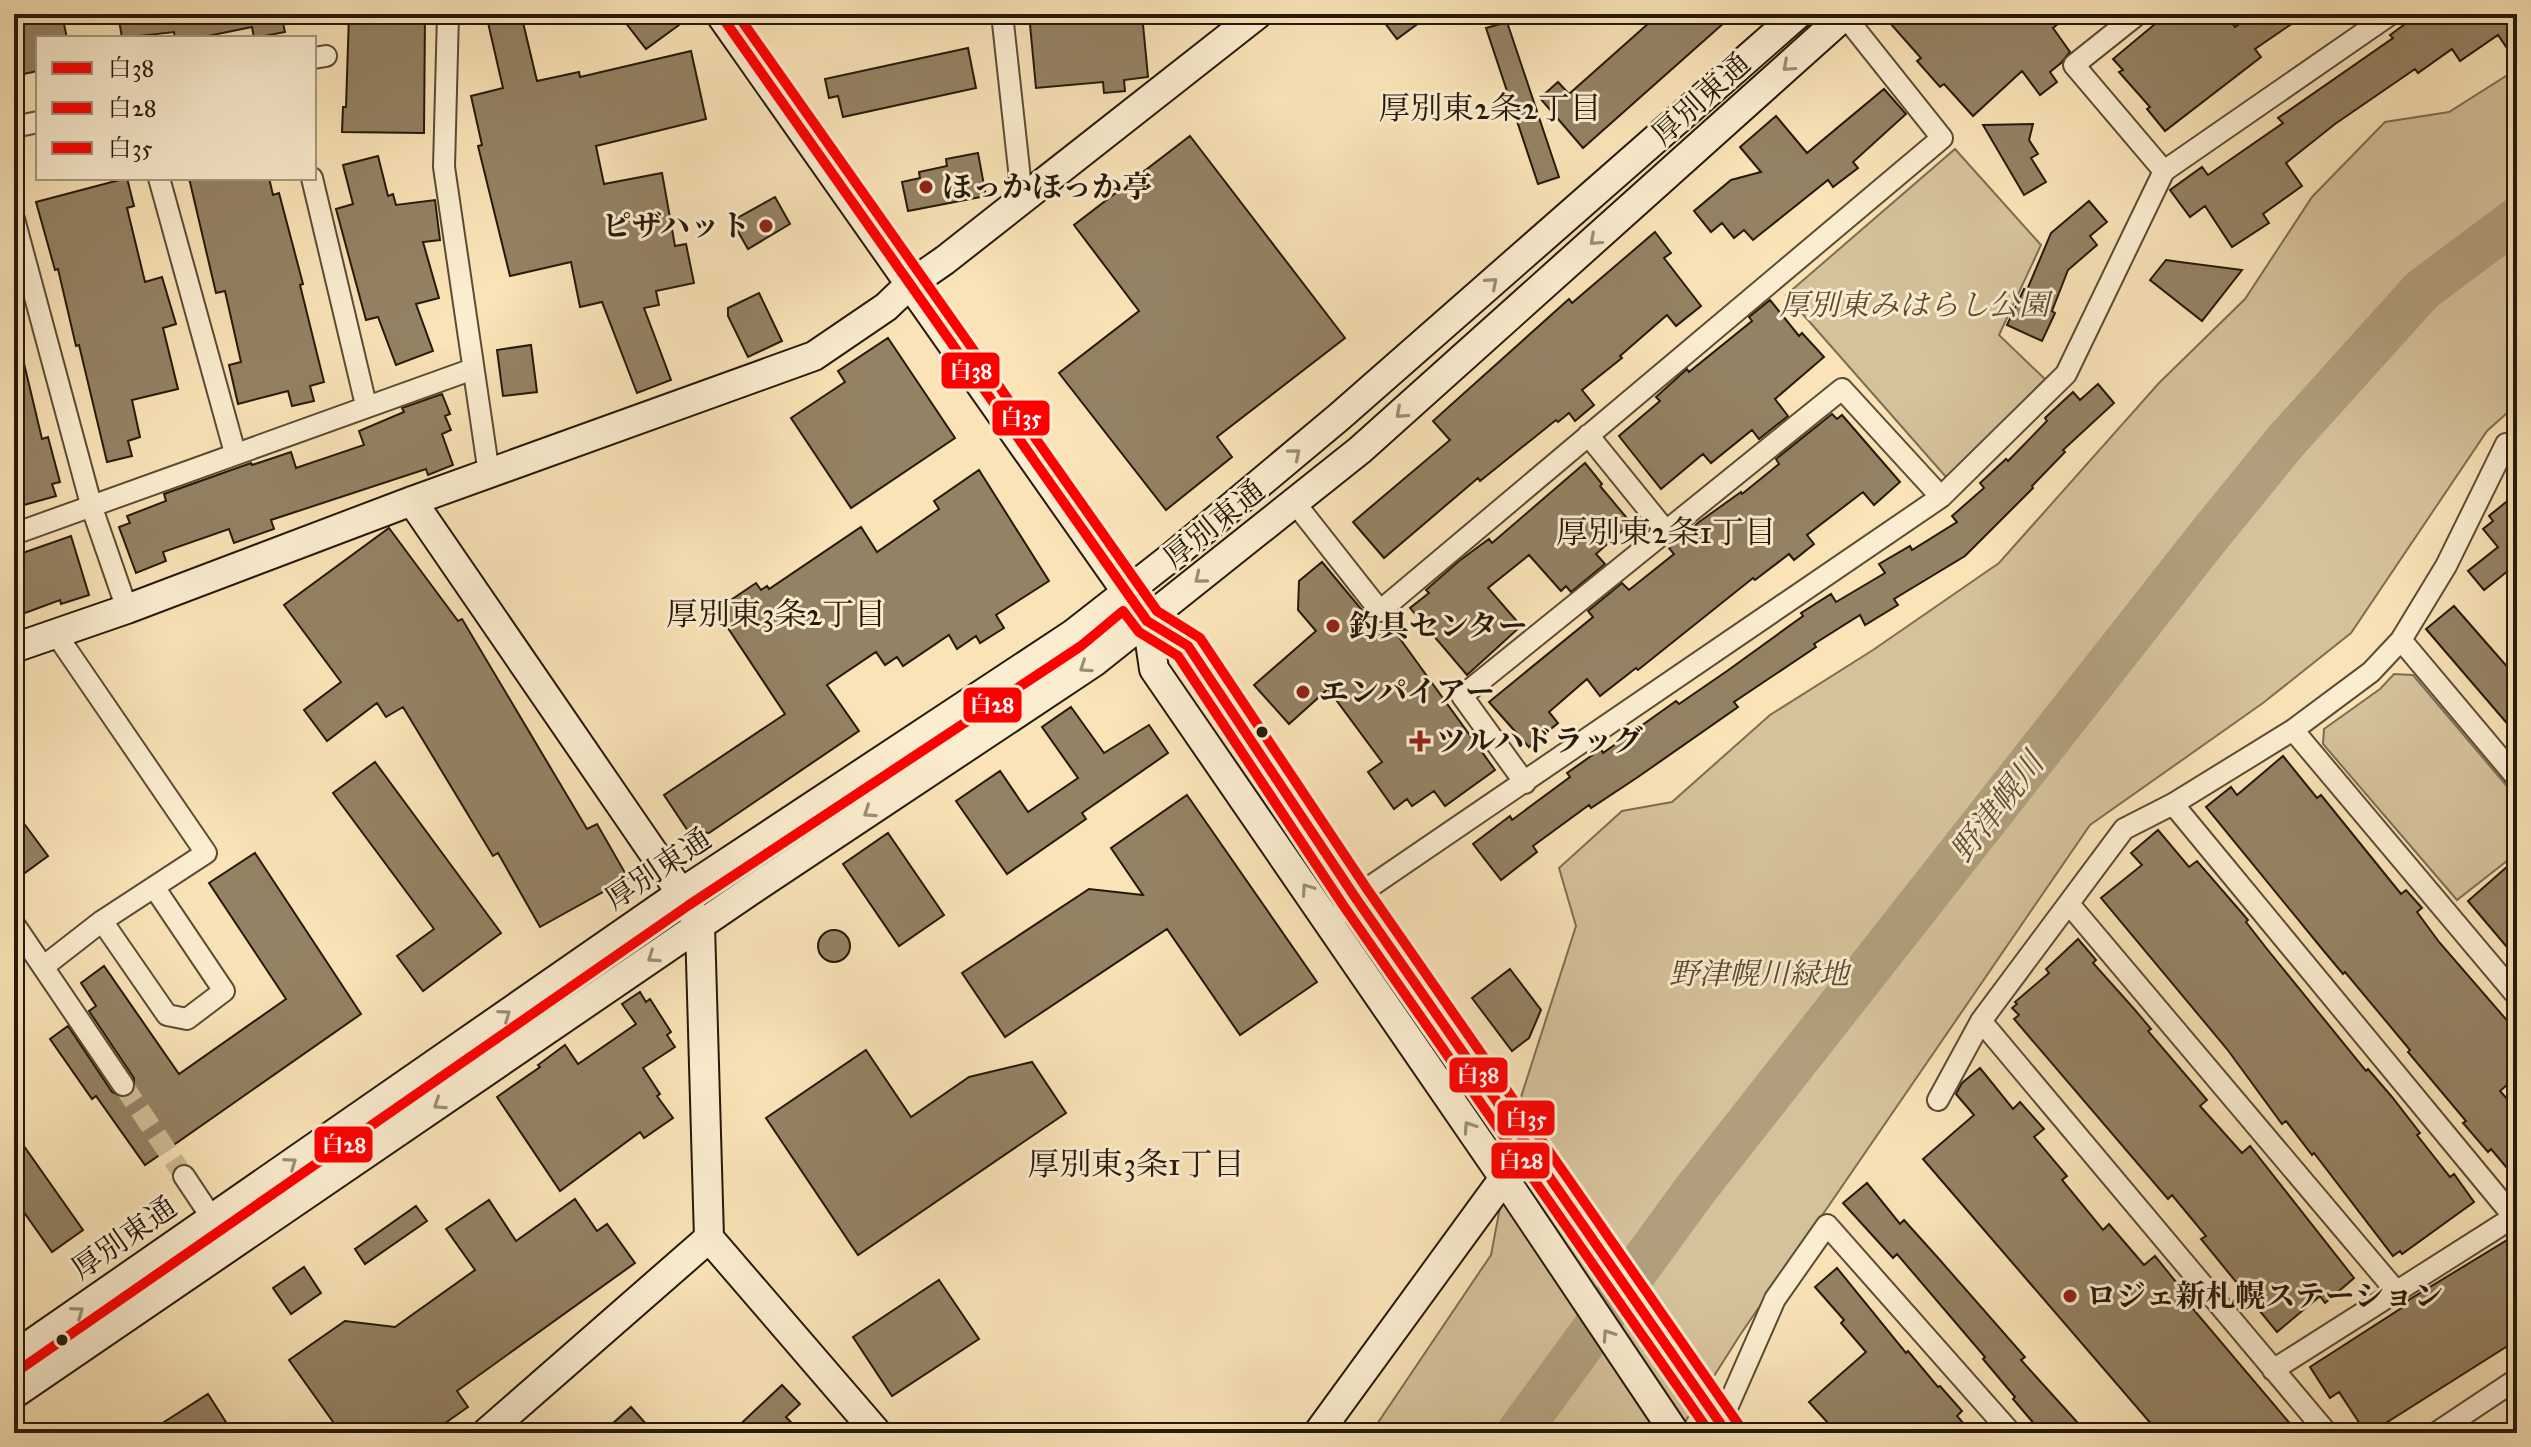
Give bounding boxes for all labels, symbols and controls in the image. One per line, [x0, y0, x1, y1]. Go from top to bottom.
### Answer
legend [36, 36, 316, 180]
street label: 厚別東通 [1644, 45, 1758, 153]
text: 白38 [108, 53, 154, 83]
one-way arrow [1783, 57, 1797, 71]
district label: 厚別東2条2丁目 [1378, 89, 1602, 128]
text: 白28 [108, 93, 157, 123]
text: 白35 [108, 133, 153, 163]
place label: ほっかほっか亭 [942, 169, 1152, 205]
marker: ほっかほっか亭 [917, 178, 935, 196]
place label: ピザハット [602, 208, 750, 244]
marker: ピザハット [757, 217, 775, 235]
one-way arrow [1589, 230, 1604, 244]
one-way arrow [1482, 278, 1497, 293]
park label: 厚別東みはらし公園 [1779, 287, 2054, 323]
line badge: 白38 [940, 351, 1001, 390]
text: 白38 [950, 357, 992, 384]
line badge: 白35 [991, 399, 1051, 437]
text: 白35 [1000, 404, 1042, 431]
one-way arrow [1396, 404, 1410, 419]
one-way arrow [1286, 449, 1301, 464]
street label: 厚別東通 [1156, 472, 1272, 576]
district label: 厚別東2条1丁目 [1556, 513, 1776, 552]
one-way arrow [1194, 569, 1209, 583]
district label: 厚別東3条2丁目 [666, 595, 886, 634]
place label: 釣具センター [1349, 608, 1528, 644]
marker: 釣具センター [1324, 617, 1342, 635]
one-way arrow [1080, 658, 1094, 673]
place label: エンパイアー [1319, 674, 1495, 710]
marker: エンパイアー [1294, 683, 1312, 701]
line badge: 白28 [962, 686, 1023, 724]
text: 白28 [970, 691, 1014, 718]
place label: ツルハドラッグ [1436, 723, 1643, 759]
unlabelled marker [1254, 724, 1270, 740]
marker: ツルハドラッグ [1411, 732, 1429, 750]
water label: 野津幌川 [1943, 743, 2054, 870]
one-way arrow [863, 802, 878, 817]
street label: 厚別東通 [598, 821, 718, 917]
one-way arrow [1302, 884, 1317, 898]
one-way arrow [648, 947, 662, 962]
park label: 野津幌川緑地 [1669, 956, 1852, 992]
one-way arrow [496, 1010, 510, 1025]
line badge: 白38 [1448, 1056, 1509, 1094]
text: 白38 [1457, 1061, 1499, 1088]
one-way arrow [433, 1094, 447, 1109]
line badge: 白35 [1496, 1099, 1556, 1137]
text: 白35 [1505, 1105, 1547, 1132]
one-way arrow [1464, 1122, 1479, 1136]
line badge: 白28 [313, 1125, 374, 1164]
text: 白28 [322, 1131, 366, 1158]
line badge: 白28 [1490, 1141, 1551, 1180]
district label: 厚別東3条1丁目 [1027, 1145, 1245, 1184]
text: 白28 [1499, 1147, 1543, 1174]
one-way arrow [283, 1158, 297, 1173]
street label: 厚別東通 [65, 1189, 183, 1287]
place label: ロジェ新札幌ステーション [2086, 1278, 2444, 1314]
marker: ロジェ新札幌ステーション [2061, 1287, 2079, 1305]
one-way arrow [69, 1307, 83, 1322]
one-way arrow [1603, 1329, 1618, 1343]
unlabelled marker [54, 1332, 70, 1348]

